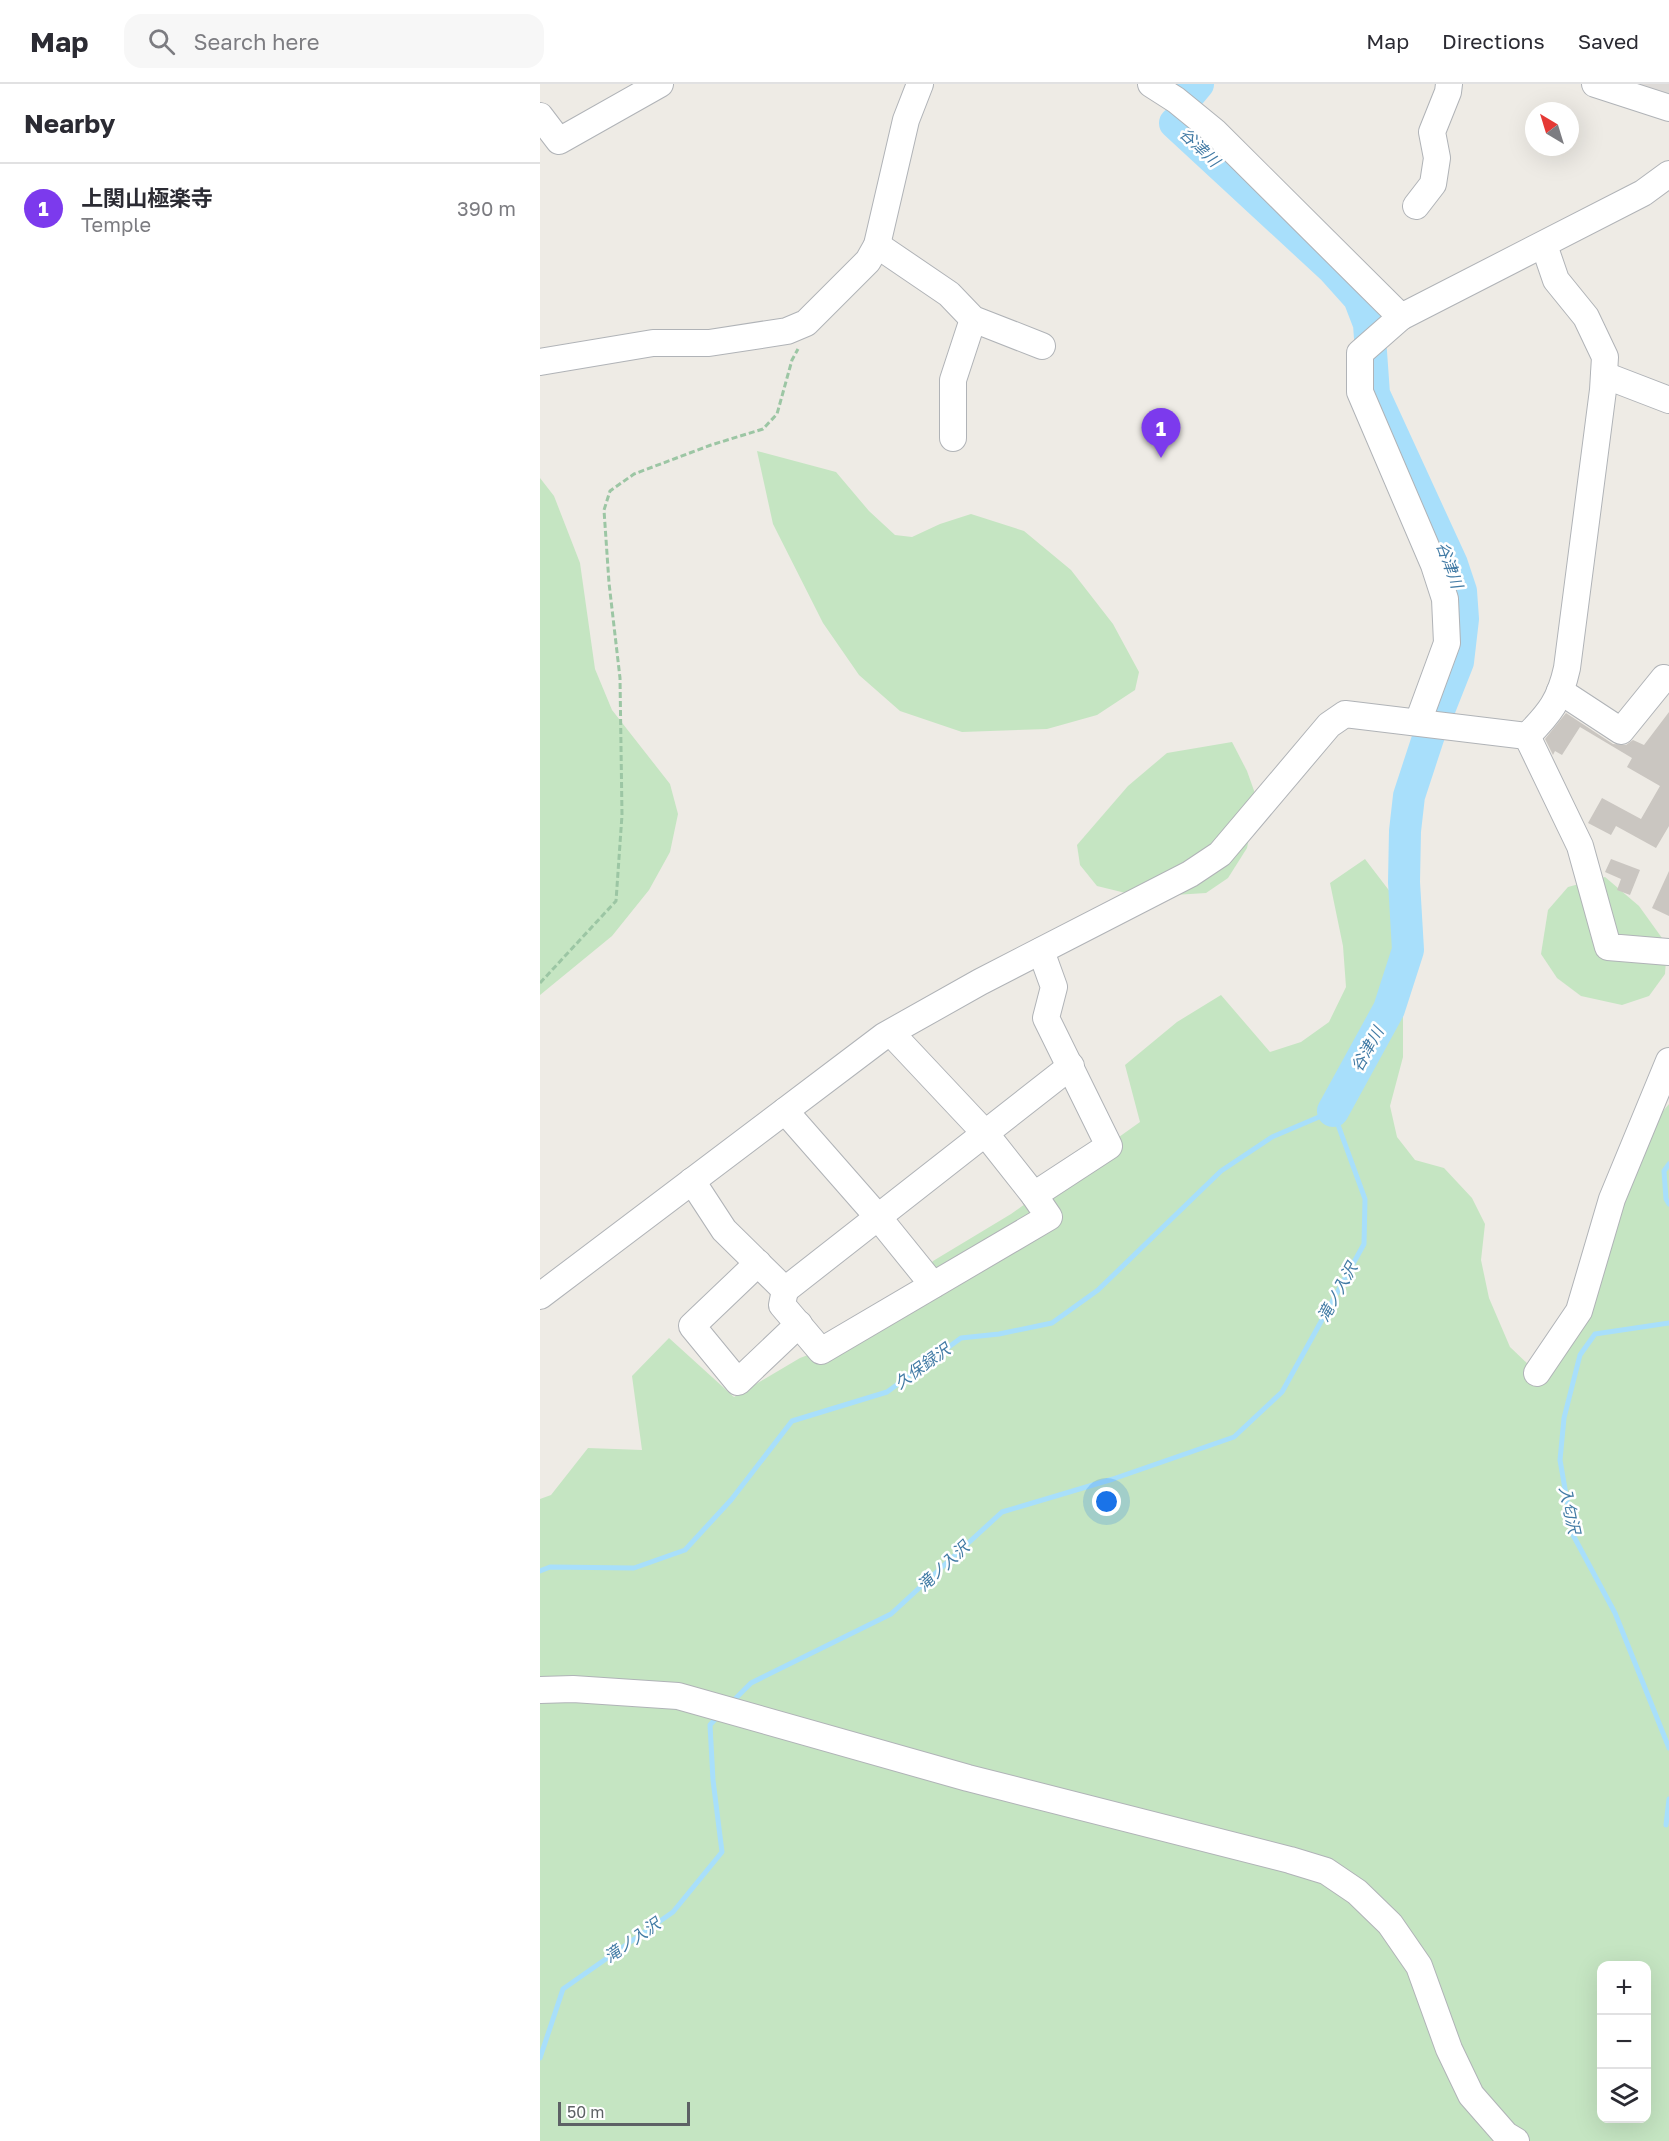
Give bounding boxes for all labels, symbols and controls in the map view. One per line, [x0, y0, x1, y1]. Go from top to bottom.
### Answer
search box [124, 14, 544, 68]
text: Map [30, 25, 88, 58]
icon: search [145, 25, 178, 58]
text: Search here [193, 28, 319, 55]
text: Map [1366, 28, 1409, 54]
text: Directions [1442, 28, 1545, 54]
text: Saved [1578, 28, 1639, 54]
north arrow [1525, 102, 1579, 156]
text: Nearby [24, 108, 115, 139]
water label: 谷津川 [1176, 123, 1226, 172]
text: 上関山極楽寺 [81, 184, 213, 211]
text: 1 [38, 196, 49, 220]
text: 390 m [457, 196, 516, 220]
text: Temple [81, 212, 151, 236]
pin: 1 [1142, 408, 1180, 458]
water label: 谷津川 [1432, 539, 1468, 593]
water label: 谷津川 [1347, 1021, 1388, 1075]
water label: 滝ノ入沢 [1313, 1257, 1362, 1325]
water label: 久保録沢 [890, 1338, 955, 1393]
water label: 入匂沢 [1555, 1484, 1585, 1538]
your location [1092, 1487, 1121, 1516]
water label: 滝ノ入沢 [913, 1536, 975, 1595]
water label: 滝ノ入沢 [600, 1912, 666, 1967]
map controls [1597, 1961, 1651, 2123]
button: + [1597, 1961, 1651, 2015]
button: − [1597, 2015, 1651, 2069]
button: layers [1597, 2069, 1651, 2123]
scale bar [558, 2099, 690, 2126]
text: 50 m [567, 2102, 604, 2122]

